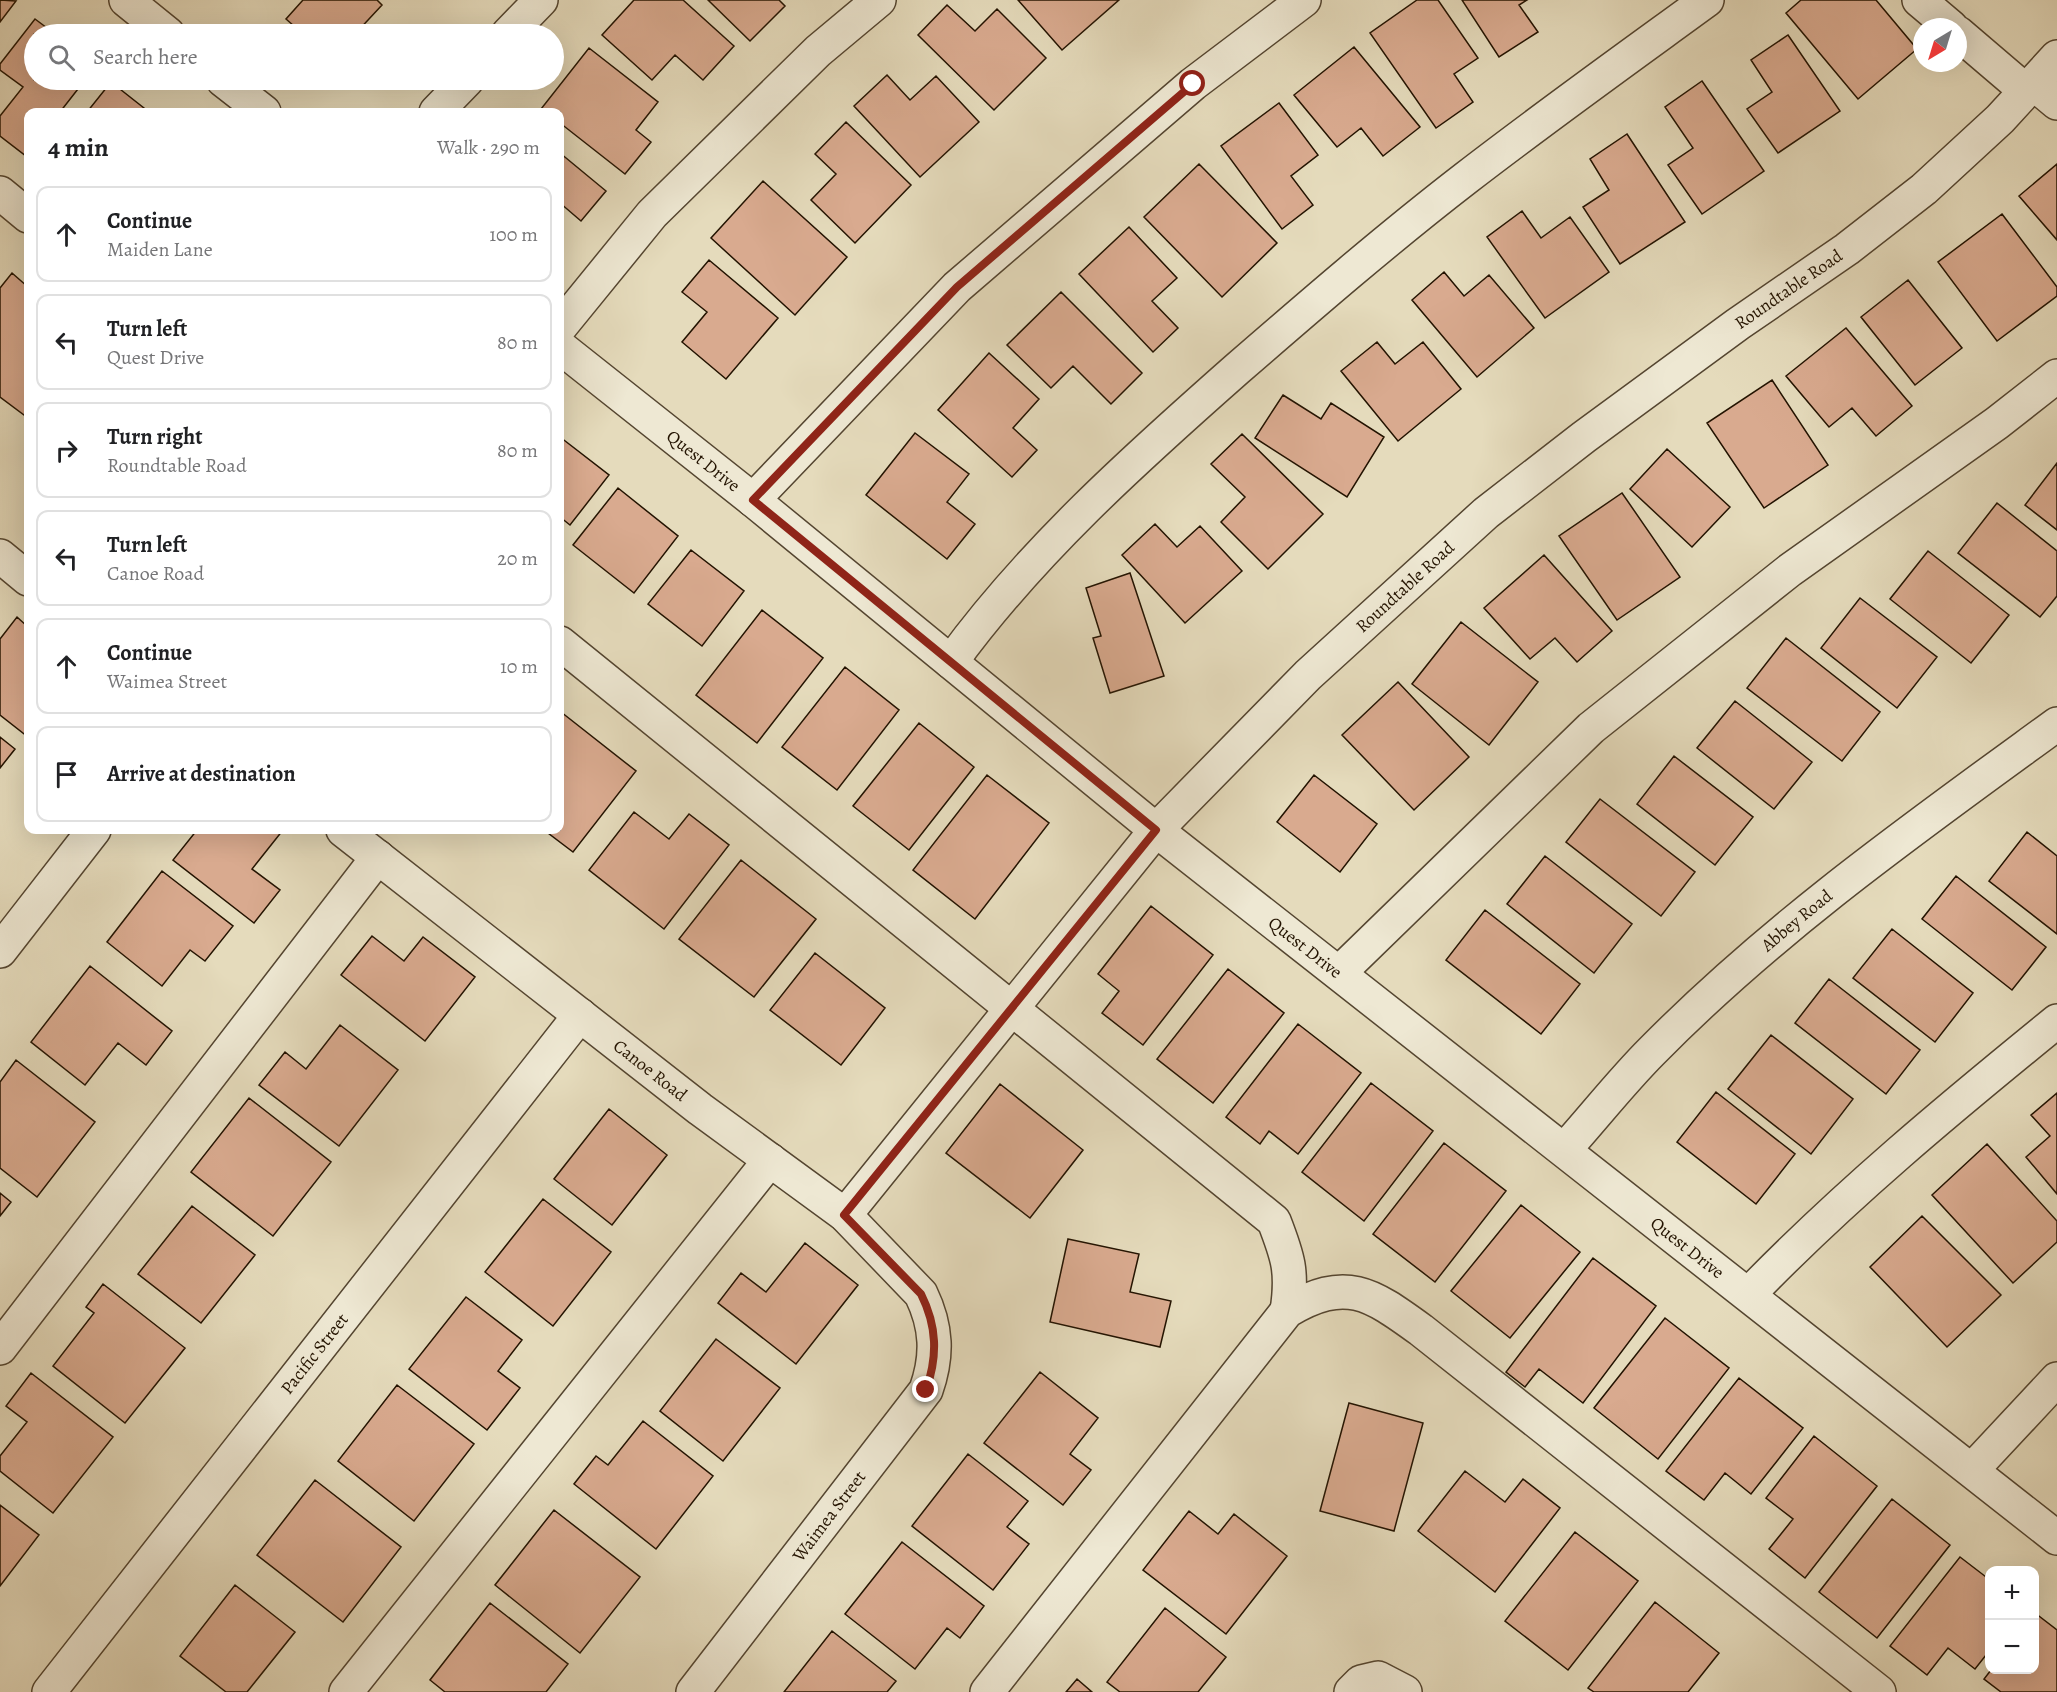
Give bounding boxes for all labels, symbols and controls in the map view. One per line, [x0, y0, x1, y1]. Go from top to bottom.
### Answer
north arrow [1913, 18, 1967, 72]
search box [24, 24, 564, 90]
icon: search [45, 41, 78, 74]
text: Search here [93, 42, 198, 72]
route start [1179, 70, 1205, 96]
text: 4 min [48, 130, 109, 165]
text: Walk · 290 m [437, 134, 540, 161]
text: Continue [107, 206, 192, 236]
icon: ahead [50, 218, 83, 251]
text: 100 m [489, 221, 538, 248]
text: Maiden Lane [107, 236, 213, 263]
street label: Roundtable Road [1730, 244, 1847, 335]
text: Turn left [107, 314, 187, 344]
icon: left [50, 326, 83, 359]
text: 80 m [497, 329, 538, 356]
text: Quest Drive [107, 344, 204, 371]
text: Turn right [107, 422, 203, 452]
street label: Quest Drive [662, 424, 745, 497]
icon: right [50, 434, 83, 467]
text: 80 m [497, 437, 538, 464]
text: Roundtable Road [107, 452, 247, 479]
text: Turn left [107, 530, 187, 560]
street label: Roundtable Road [1350, 535, 1460, 638]
icon: left [50, 542, 83, 575]
text: 20 m [497, 545, 538, 572]
text: Canoe Road [107, 560, 204, 587]
text: Continue [107, 638, 192, 668]
icon: ahead [50, 650, 83, 683]
text: 10 m [500, 653, 538, 680]
text: Waimea Street [107, 668, 227, 695]
icon: arrive [50, 758, 83, 791]
text: Arrive at destination [107, 759, 296, 789]
street label: Abbey Road [1755, 884, 1838, 958]
street label: Quest Drive [1263, 911, 1347, 984]
street label: Canoe Road [608, 1034, 692, 1107]
street label: Quest Drive [1646, 1211, 1729, 1284]
street label: Pacific Street [275, 1308, 354, 1399]
route end [912, 1376, 938, 1402]
street label: Waimea Street [786, 1466, 871, 1567]
map controls [1985, 1566, 2039, 1674]
button: + [1985, 1566, 2039, 1620]
button: − [1985, 1620, 2039, 1674]

